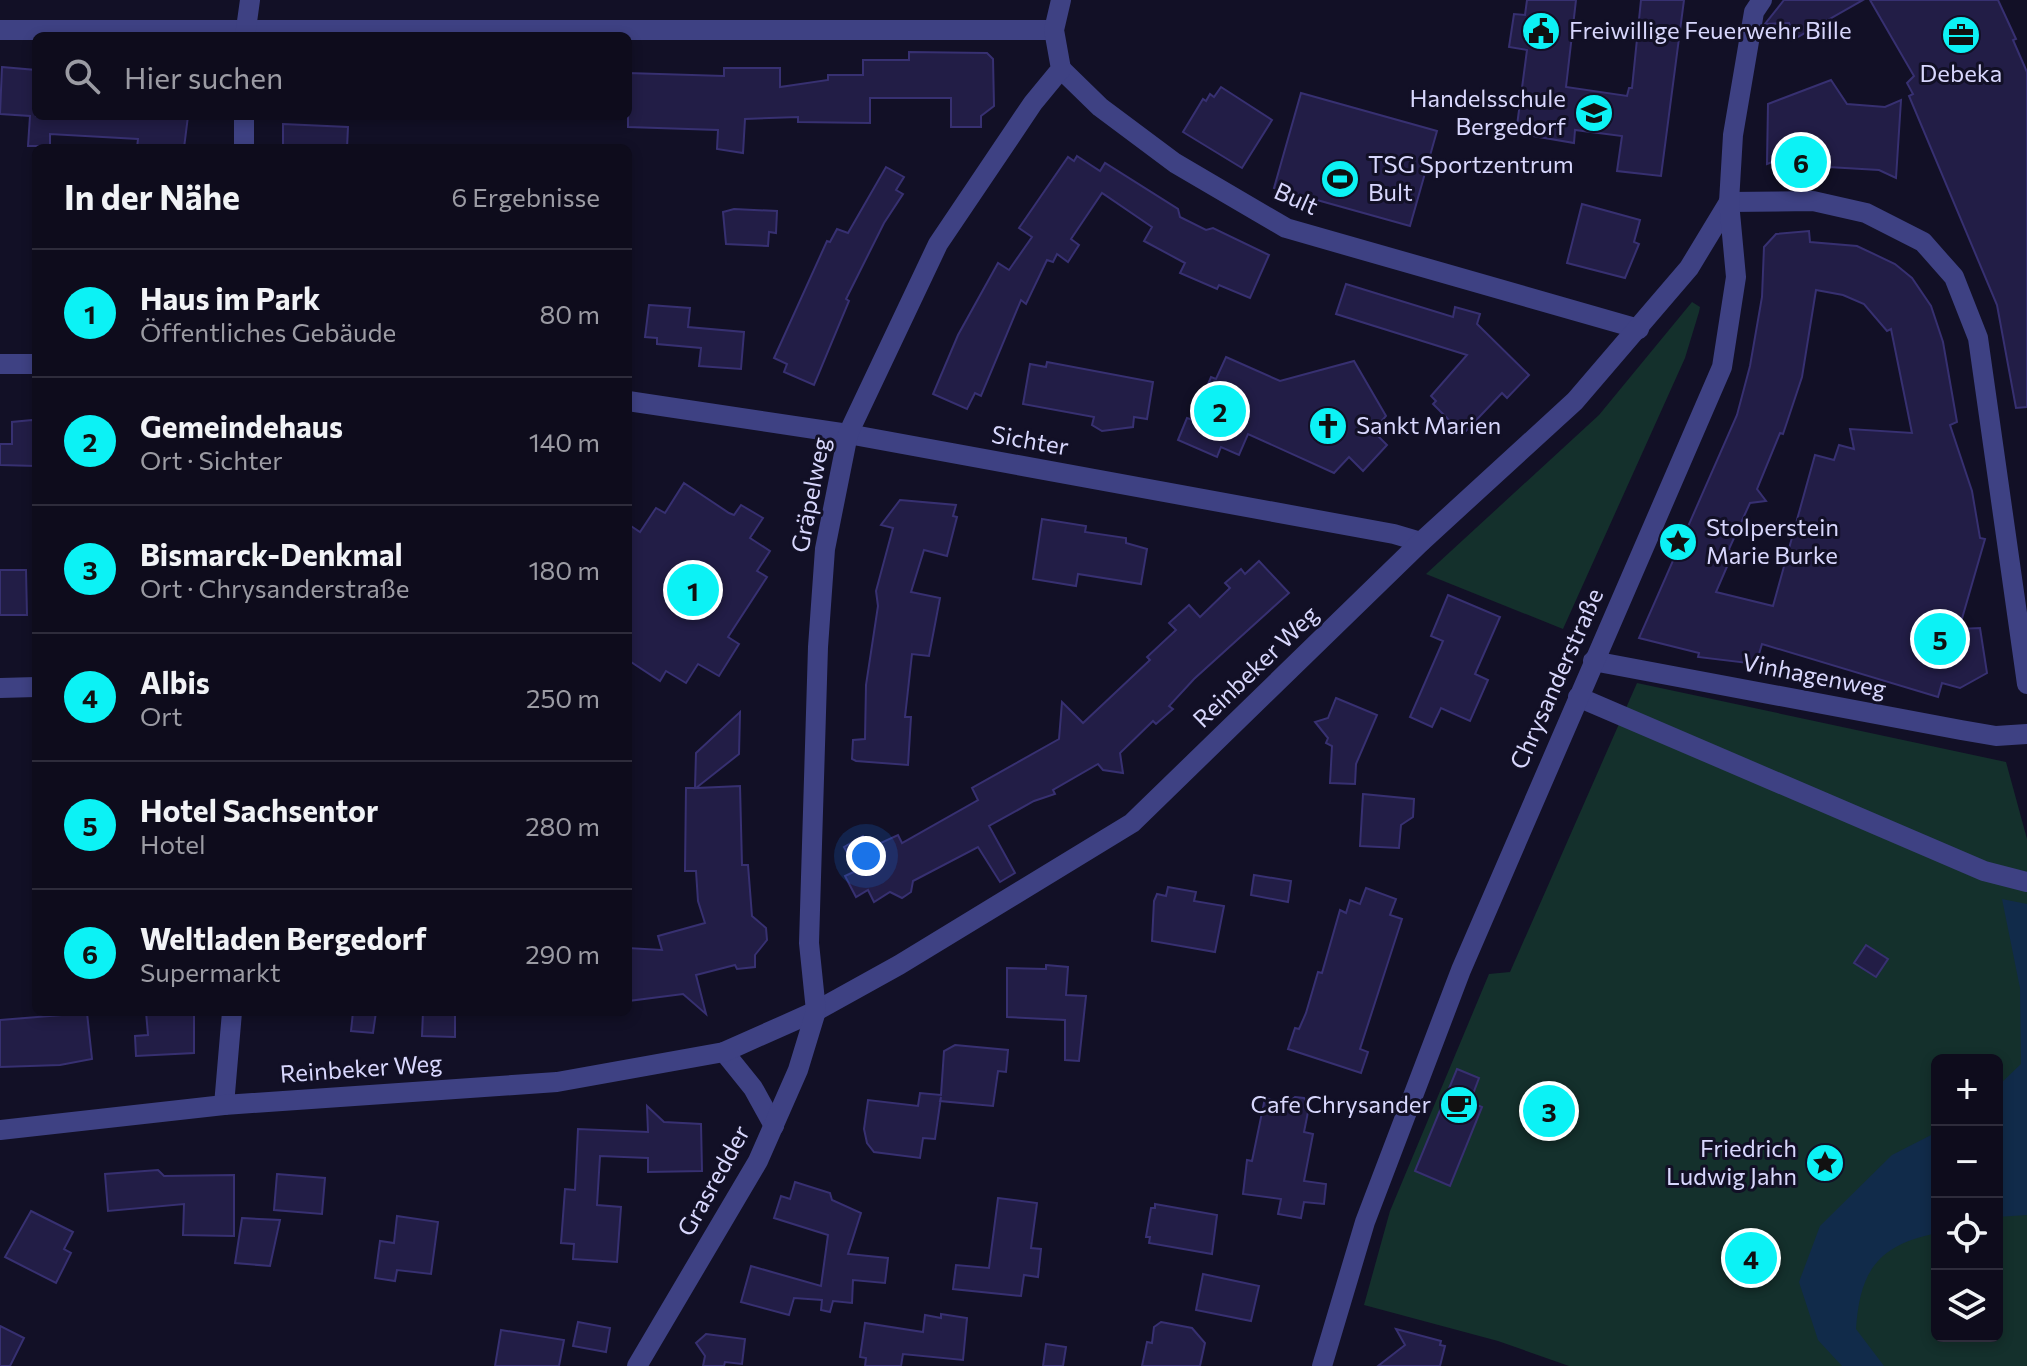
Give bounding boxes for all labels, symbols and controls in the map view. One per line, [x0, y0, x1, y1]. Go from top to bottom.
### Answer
public building icon: Freiwillige Feuerwehr Bille [1520, 10, 1562, 52]
office icon: Debeka [1940, 14, 1982, 56]
place label: Freiwillige Feuerwehr Bille [1569, 15, 1852, 44]
search box [32, 32, 632, 120]
icon: search [60, 54, 104, 98]
text: Hier suchen [124, 58, 283, 95]
place label: Debeka [1920, 58, 2002, 87]
place label: Handelsschule Bergedorf [1410, 83, 1567, 140]
school or university icon: Handelsschule Bergedorf [1573, 92, 1615, 134]
pin: 6 [1775, 132, 1827, 192]
place label: TSG Sportzentrum Bult [1368, 149, 1574, 206]
sports icon: TSG Sportzentrum Bult [1319, 158, 1361, 200]
text: In der Nähe [64, 175, 240, 217]
street label: Bult [1270, 175, 1323, 220]
text: 6 Ergebnisse [452, 181, 600, 212]
text: Haus im Park [140, 279, 320, 316]
text: 1 [84, 298, 96, 329]
text: 80 m [540, 298, 600, 329]
text: Öffentliches Gebäude [140, 316, 396, 347]
pin: 2 [1194, 381, 1246, 441]
church icon: Sankt Marien [1307, 405, 1349, 447]
text: Gemeindehaus [140, 407, 343, 444]
place label: Sankt Marien [1356, 410, 1501, 439]
street label: Sichter [989, 418, 1071, 461]
text: 2 [83, 426, 97, 457]
text: 140 m [529, 426, 600, 457]
street label: Gräpelweg [784, 435, 835, 555]
text: Ort · Sichter [140, 444, 283, 475]
place label: Stolperstein Marie Burke [1706, 512, 1839, 569]
place icon: Stolperstein Marie Burke [1657, 521, 1699, 563]
text: Bismarck-Denkmal [140, 535, 403, 572]
text: 3 [82, 554, 98, 585]
text: 180 m [528, 554, 600, 585]
pin: 1 [667, 560, 719, 620]
text: Ort · Chrysanderstraße [140, 572, 409, 603]
street label: Chrysanderstraße [1503, 584, 1608, 773]
street label: Reinbeker Weg [1186, 599, 1323, 733]
pin: 5 [1914, 609, 1966, 669]
street label: Vinhagenweg [1740, 646, 1889, 703]
text: Albis [140, 663, 210, 700]
text: 4 [82, 682, 98, 713]
text: 250 m [526, 682, 600, 713]
text: Ort [140, 700, 182, 731]
text: Hotel Sachsentor [140, 791, 378, 828]
text: 5 [82, 810, 98, 841]
text: 280 m [525, 810, 600, 841]
text: Hotel [140, 828, 206, 859]
your location [846, 836, 886, 876]
text: Weltladen Bergedorf [140, 919, 427, 956]
text: 6 [82, 938, 98, 969]
text: 290 m [525, 938, 600, 969]
text: Supermarkt [140, 956, 281, 987]
street label: Reinbeker Weg [279, 1047, 443, 1088]
map controls [1931, 1054, 2003, 1342]
button: + [1931, 1054, 2003, 1126]
pin: 3 [1523, 1081, 1575, 1141]
cafe icon: Cafe Chrysander [1438, 1084, 1480, 1126]
place label: Cafe Chrysander [1250, 1089, 1431, 1118]
street label: Grasredder [670, 1119, 755, 1241]
button: − [1931, 1126, 2003, 1198]
place label: Friedrich Ludwig Jahn [1666, 1133, 1797, 1190]
place icon: Friedrich Ludwig Jahn [1804, 1142, 1846, 1184]
button: locate [1931, 1198, 2003, 1270]
pin: 4 [1725, 1228, 1777, 1288]
button: layers [1931, 1270, 2003, 1342]

